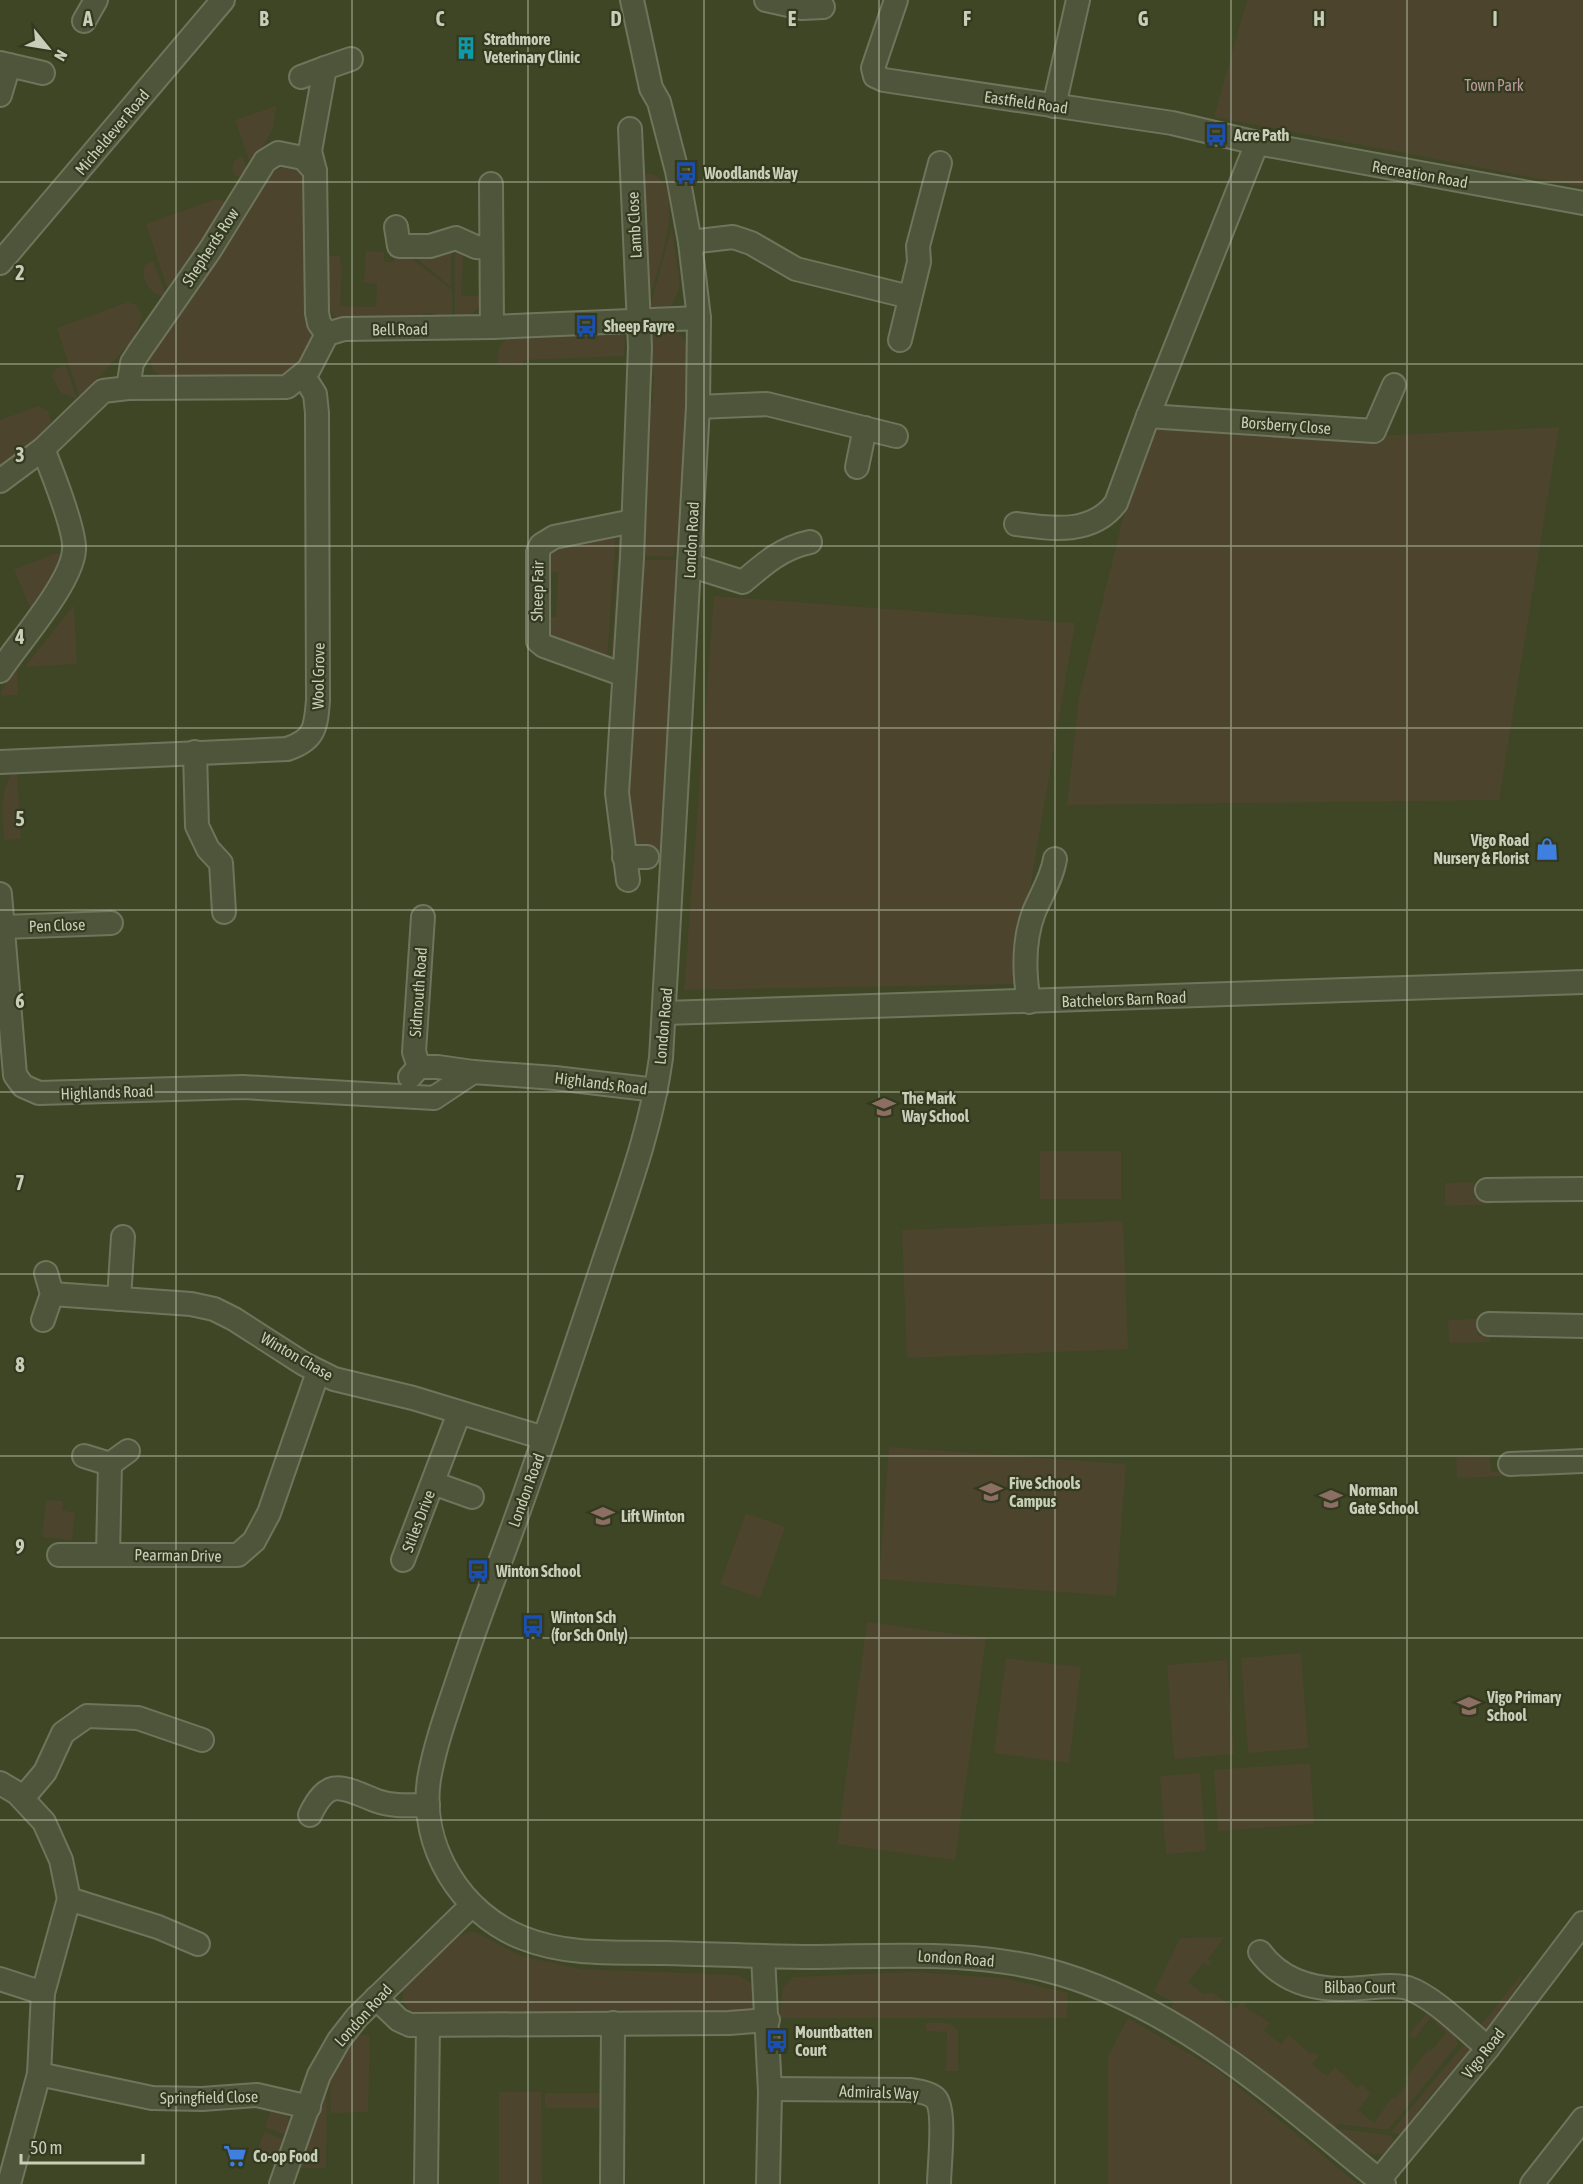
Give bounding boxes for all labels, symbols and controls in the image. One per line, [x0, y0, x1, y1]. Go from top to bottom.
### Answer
text: A [82, 7, 93, 30]
text: B [259, 7, 269, 30]
text: C [436, 7, 445, 30]
text: D [610, 7, 622, 30]
text: E [788, 7, 797, 30]
text: F [963, 7, 971, 30]
text: G [1138, 7, 1149, 30]
text: H [1313, 7, 1325, 30]
text: I [1492, 7, 1498, 30]
north arrow [18, 18, 78, 78]
place label: Strathmore Veterinary Clinic [483, 30, 580, 66]
building icon: Strathmore Veterinary Clinic [453, 35, 479, 61]
text: N [51, 47, 71, 64]
park label: Town Park [1464, 76, 1524, 94]
street label: Micheldever Road [71, 86, 153, 178]
street label: Eastfield Road [983, 87, 1069, 117]
bus stop icon: Acre Path [1203, 122, 1229, 148]
place label: Acre Path [1233, 126, 1290, 144]
street label: Recreation Road [1371, 157, 1469, 191]
bus stop icon: Woodlands Way [673, 160, 699, 186]
place label: Woodlands Way [703, 164, 798, 182]
street label: Lamb Close [623, 191, 645, 259]
street label: Shepherds Row [178, 204, 243, 290]
text: 2 [15, 261, 25, 284]
bus stop icon: Sheep Fayre [573, 313, 599, 339]
place label: Sheep Fayre [604, 317, 675, 335]
street label: Bell Road [372, 320, 428, 338]
street label: Borsberry Close [1240, 413, 1332, 438]
text: 3 [15, 443, 25, 466]
street label: London Road [680, 501, 702, 579]
street label: Sheep Fair [527, 560, 548, 622]
text: 4 [14, 625, 25, 648]
street label: Wool Grove [308, 642, 328, 710]
text: 5 [15, 807, 25, 830]
place label: Vigo Road Nursery & Florist [1433, 831, 1529, 867]
shop icon: Vigo Road Nursery & Florist [1534, 836, 1560, 862]
street label: Pen Close [28, 915, 86, 935]
street label: Sidmouth Road [406, 947, 430, 1037]
street label: London Road [651, 987, 675, 1065]
street label: Batchelors Barn Road [1061, 988, 1187, 1010]
text: 6 [15, 989, 25, 1012]
street label: Highlands Road [554, 1068, 648, 1099]
street label: Highlands Road [60, 1081, 154, 1104]
place label: The Mark Way School [901, 1089, 970, 1125]
school or university icon: The Mark Way School [871, 1094, 897, 1120]
text: 7 [15, 1171, 25, 1194]
street label: Winton Chase [258, 1328, 336, 1384]
text: 8 [15, 1353, 25, 1376]
street label: London Road [504, 1451, 548, 1529]
place label: Five Schools Campus [1009, 1474, 1081, 1510]
school or university icon: Five Schools Campus [978, 1479, 1004, 1505]
place label: Norman Gate School [1349, 1481, 1419, 1517]
school or university icon: Norman Gate School [1318, 1486, 1344, 1512]
street label: Stiles Drive [398, 1487, 438, 1555]
school or university icon: Lift Winton [590, 1503, 616, 1529]
place label: Lift Winton [621, 1507, 685, 1525]
text: 9 [15, 1535, 25, 1558]
street label: Pearman Drive [134, 1545, 222, 1565]
bus stop icon: Winton School [465, 1558, 491, 1584]
place label: Winton School [495, 1562, 581, 1580]
place label: Winton Sch (for Sch Only) [550, 1608, 628, 1644]
bus stop icon: Winton Sch (for Sch Only) [520, 1613, 546, 1639]
place label: Vigo Primary School [1486, 1688, 1562, 1724]
school or university icon: Vigo Primary School [1456, 1693, 1482, 1719]
street label: London Road [917, 1946, 995, 1970]
street label: Bilbao Court [1324, 1978, 1396, 1996]
street label: London Road [331, 1980, 395, 2050]
place label: Mountbatten Court [795, 2023, 873, 2059]
street label: Vigo Road [1458, 2024, 1509, 2082]
bus stop icon: Mountbatten Court [764, 2028, 790, 2054]
street label: Admirals Way [839, 2082, 920, 2103]
street label: Springfield Close [160, 2087, 258, 2108]
scale bar [21, 2127, 142, 2165]
text: 50 m [30, 2137, 62, 2158]
supermarket icon: Co-op Food [222, 2143, 248, 2169]
place label: Co-op Food [253, 2147, 318, 2165]

